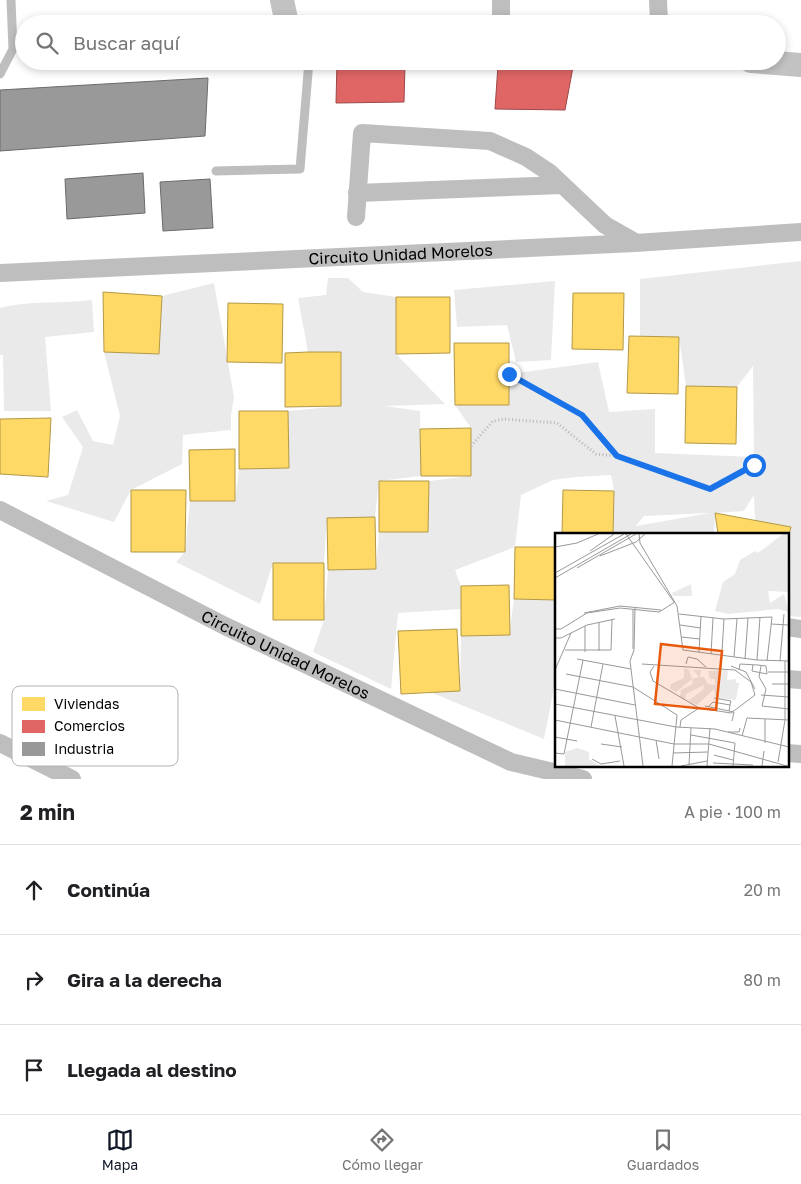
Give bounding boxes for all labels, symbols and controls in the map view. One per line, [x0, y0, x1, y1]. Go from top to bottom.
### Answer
search box [15, 15, 786, 70]
icon: search [33, 29, 61, 57]
text: Buscar aquí [73, 31, 180, 54]
street label: Circuito Unidad Morelos [308, 240, 493, 268]
route end [498, 363, 521, 386]
route start [743, 454, 766, 477]
inset map [555, 533, 788, 766]
street label: Circuito Unidad Morelos [198, 605, 373, 703]
legend [12, 686, 178, 766]
text: Viviendas [54, 695, 119, 712]
text: Comercios [54, 717, 125, 734]
text: Industria [54, 740, 114, 757]
text: 2 min [20, 799, 75, 825]
text: A pie · 100 m [684, 802, 781, 822]
icon: ahead [20, 876, 48, 904]
text: Continúa [67, 878, 150, 901]
text: 20 m [744, 880, 781, 900]
icon: right [20, 966, 48, 994]
text: Gira a la derecha [67, 968, 222, 991]
text: 80 m [743, 970, 781, 990]
icon: arrive [20, 1056, 48, 1084]
text: Llegada al destino [67, 1058, 237, 1081]
tab: Mapa [102, 1126, 138, 1173]
tab: Cómo llegar [342, 1126, 423, 1173]
tab: Guardados [627, 1126, 699, 1173]

